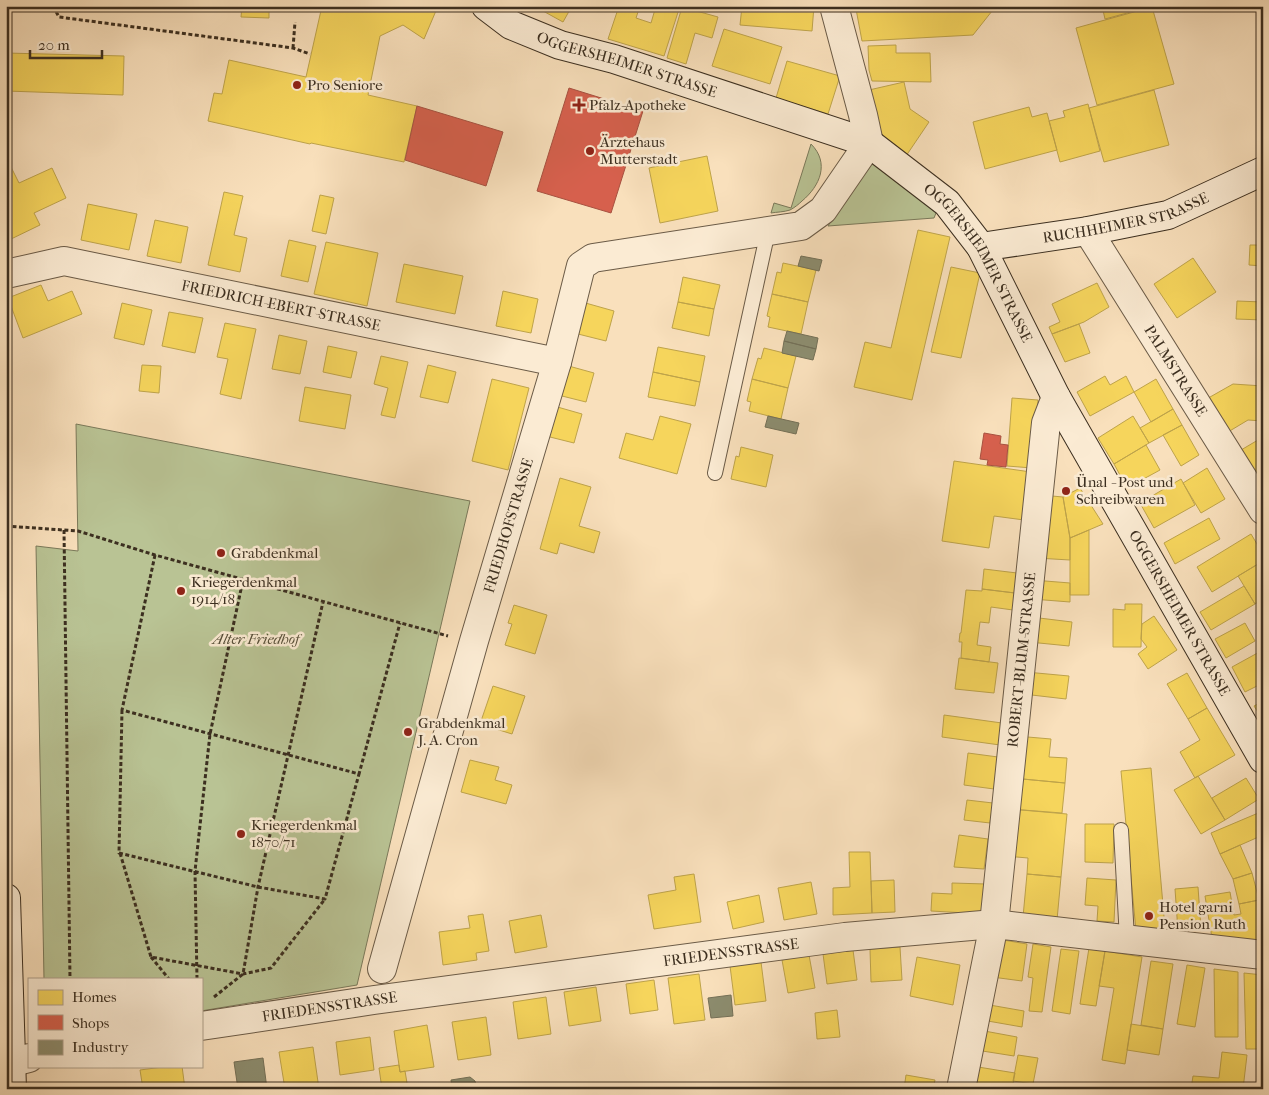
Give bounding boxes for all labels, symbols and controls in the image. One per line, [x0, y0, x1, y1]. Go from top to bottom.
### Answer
street label: OGGERSHEIMER STRASSE [534, 27, 719, 101]
scale bar [30, 28, 102, 60]
text: 20 m [38, 36, 70, 54]
place label: Pro Seniore [307, 76, 383, 94]
marker: Pro Seniore [291, 79, 303, 91]
place label: Pfalz-Apotheke [589, 96, 687, 114]
marker: Pfalz-Apotheke [573, 99, 585, 111]
place label: Ärztehaus Mutterstadt [599, 133, 678, 168]
marker: Ärztehaus Mutterstadt [584, 145, 596, 157]
street label: OGGERSHEIMER STRASSE [920, 179, 1036, 345]
street label: RUCHHEIMER STRASSE [1042, 188, 1211, 247]
street label: FRIEDRICH-EBERT-STRASSE [180, 276, 382, 335]
street label: PALMSTRASSE [1140, 322, 1211, 420]
street label: FRIEDHOFSTRASSE [480, 456, 537, 595]
place label: Ünal - Post und Schreibwaren [1076, 473, 1174, 508]
marker: Ünal - Post und Schreibwaren [1060, 485, 1072, 497]
street label: OGGERSHEIMER STRASSE [1125, 527, 1234, 699]
place label: Grabdenkmal [231, 544, 318, 562]
marker: Grabdenkmal [215, 547, 227, 559]
street label: ROBERT-BLUM-STRASSE [1003, 571, 1039, 748]
place label: Kriegerdenkmal 1914/18 [191, 573, 297, 608]
marker: Kriegerdenkmal 1914/18 [175, 585, 187, 597]
park label: Alter Friedhof [211, 630, 303, 648]
place label: Grabdenkmal J. A. Cron [417, 714, 505, 749]
marker: Grabdenkmal J. A. Cron [402, 726, 414, 738]
place label: Kriegerdenkmal 1870/71 [251, 816, 357, 851]
marker: Kriegerdenkmal 1870/71 [235, 828, 247, 840]
place label: Hotel garni Pension Ruth [1159, 898, 1247, 933]
marker: Hotel garni Pension Ruth [1143, 910, 1155, 922]
street label: FRIEDENSSTRASSE [662, 934, 800, 970]
legend [28, 978, 202, 1068]
text: Homes [72, 988, 117, 1006]
street label: FRIEDENSSTRASSE [261, 988, 398, 1026]
text: Shops [72, 1014, 110, 1032]
text: Industry [72, 1038, 129, 1056]

